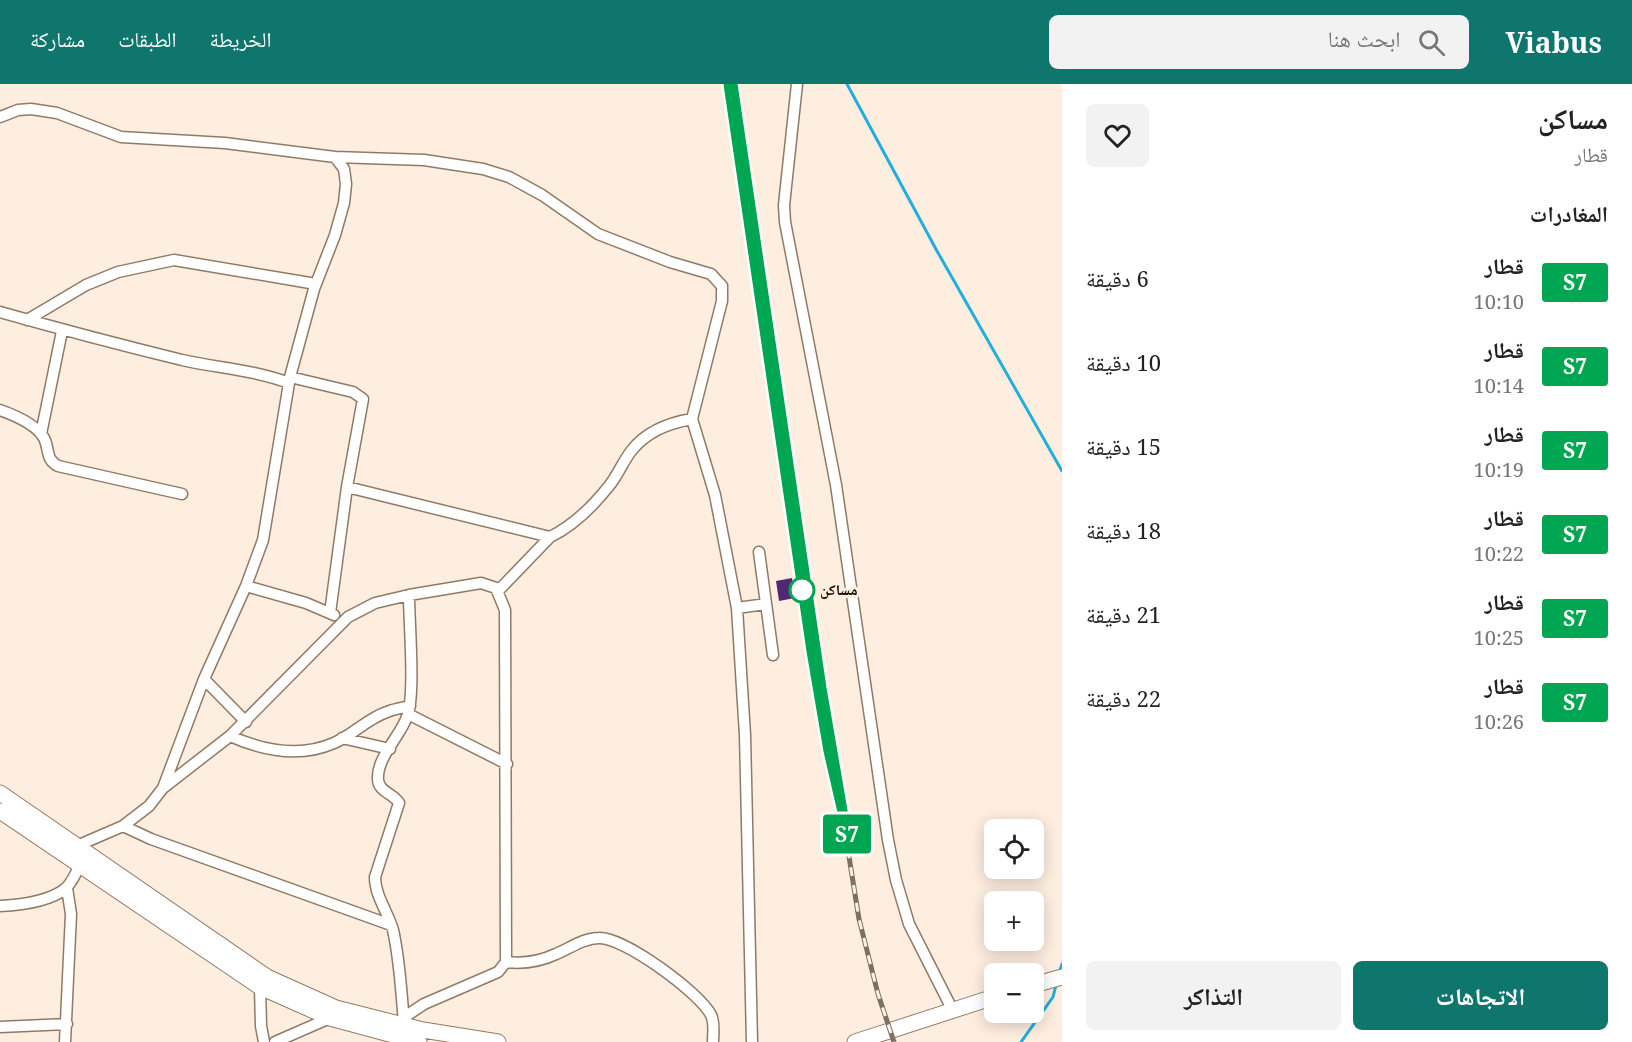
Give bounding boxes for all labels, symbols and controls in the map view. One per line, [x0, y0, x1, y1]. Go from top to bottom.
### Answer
search box [1049, 15, 1469, 69]
text: ابحث هنا [1328, 23, 1400, 53]
text: Viabus [1505, 23, 1602, 61]
text: مشاركة [30, 25, 85, 53]
text: الطبقات [118, 25, 177, 53]
text: الخريطة [210, 25, 271, 53]
icon: search [1415, 26, 1448, 59]
text: مساكن [1538, 99, 1608, 137]
button: heart [1086, 104, 1149, 167]
text: قطار [1574, 141, 1608, 168]
text: المغادرات [1530, 198, 1608, 228]
text: قطار [1484, 250, 1524, 280]
text: 6 دقيقة [1086, 263, 1149, 293]
text: S7 [1563, 268, 1587, 296]
text: 10:10 [1474, 288, 1524, 315]
text: قطار [1484, 334, 1524, 364]
text: 10 دقيقة [1086, 347, 1161, 377]
text: S7 [1563, 352, 1587, 380]
text: 10:14 [1474, 372, 1524, 399]
text: قطار [1484, 418, 1524, 448]
text: 15 دقيقة [1086, 431, 1161, 461]
text: S7 [1563, 436, 1587, 464]
text: 10:19 [1474, 456, 1524, 483]
text: قطار [1484, 502, 1524, 532]
text: 18 دقيقة [1086, 515, 1161, 545]
text: S7 [1563, 520, 1587, 548]
text: 10:22 [1474, 540, 1524, 567]
marker: مساكن [789, 577, 815, 603]
place label: مساكن [820, 579, 858, 599]
text: قطار [1484, 586, 1524, 616]
text: 21 دقيقة [1086, 599, 1161, 629]
text: S7 [1563, 604, 1587, 632]
text: 10:25 [1474, 624, 1524, 651]
text: قطار [1484, 670, 1524, 700]
text: 22 دقيقة [1086, 683, 1161, 713]
text: S7 [1563, 688, 1587, 716]
text: 10:26 [1474, 708, 1524, 735]
line badge: S7 [820, 814, 874, 854]
map controls [984, 819, 1044, 1023]
button: locate [984, 819, 1044, 879]
text: S7 [835, 820, 859, 848]
button: + [984, 891, 1044, 951]
button: التذاكر [1086, 961, 1341, 1030]
button: الاتجاهات [1353, 961, 1608, 1030]
button: − [984, 963, 1044, 1023]

